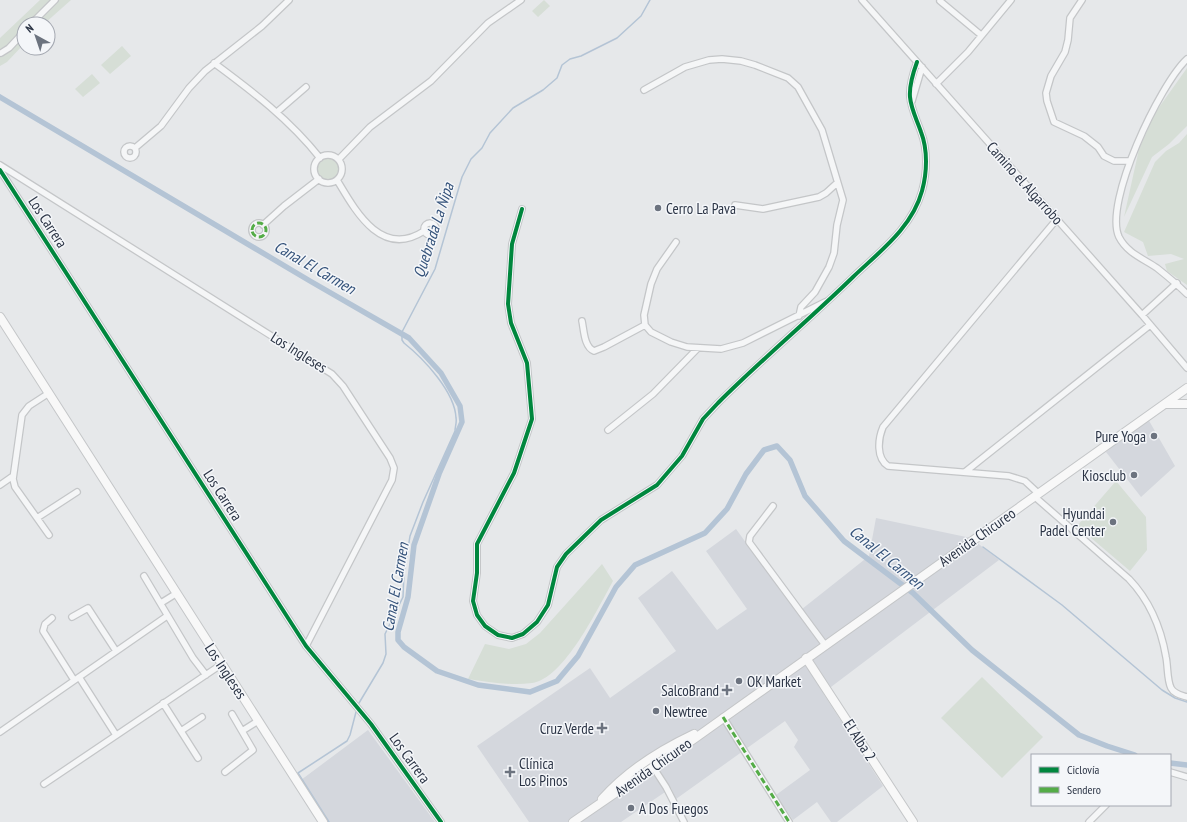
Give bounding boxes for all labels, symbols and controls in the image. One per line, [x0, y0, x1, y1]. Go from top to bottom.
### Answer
north arrow [16, 16, 56, 56]
text: N [23, 21, 36, 36]
street label: Camino el Algarrobo [983, 138, 1067, 228]
water label: Quebrada La Ñipa [408, 179, 458, 280]
street label: Los Carrera [24, 193, 72, 251]
place label: Cerro La Pava [666, 199, 736, 218]
marker: Cerro La Pava [653, 203, 663, 213]
water label: Canal El Carmen [271, 236, 360, 299]
street label: Los Ingleses [267, 327, 331, 377]
place label: Pure Yoga [1095, 427, 1146, 446]
marker: Pure Yoga [1149, 431, 1159, 441]
street label: Los Carrera [199, 466, 247, 524]
place label: Kiosclub [1082, 466, 1126, 485]
marker: Kiosclub [1129, 470, 1139, 480]
street label: Avenida Chicureo [935, 504, 1019, 570]
place label: Hyundai Padel Center [1040, 504, 1106, 540]
marker: Hyundai Padel Center [1108, 517, 1118, 527]
water label: Canal El Carmen [846, 521, 929, 594]
water label: Canal El Carmen [377, 540, 413, 633]
street label: Los Ingleses [201, 639, 251, 703]
place label: OK Market [747, 672, 801, 691]
marker: OK Market [734, 676, 744, 686]
place label: SalcoBrand [661, 681, 719, 700]
marker: SalcoBrand [722, 685, 732, 695]
place label: Newtree [664, 702, 708, 721]
marker: Newtree [651, 706, 661, 716]
street label: El Alba 2 [840, 716, 880, 764]
place label: Cruz Verde [540, 719, 594, 738]
marker: Cruz Verde [597, 723, 607, 733]
street label: Los Carrera [385, 729, 435, 787]
street label: Avenida Chicureo [611, 734, 695, 800]
place label: Clínica Los Pinos [519, 754, 567, 790]
legend [1031, 754, 1171, 806]
text: Ciclovía [1067, 762, 1099, 777]
marker: Clínica Los Pinos [504, 766, 516, 778]
text: Sendero [1067, 782, 1101, 797]
place label: A Dos Fuegos [639, 799, 708, 818]
marker: A Dos Fuegos [626, 803, 636, 813]

